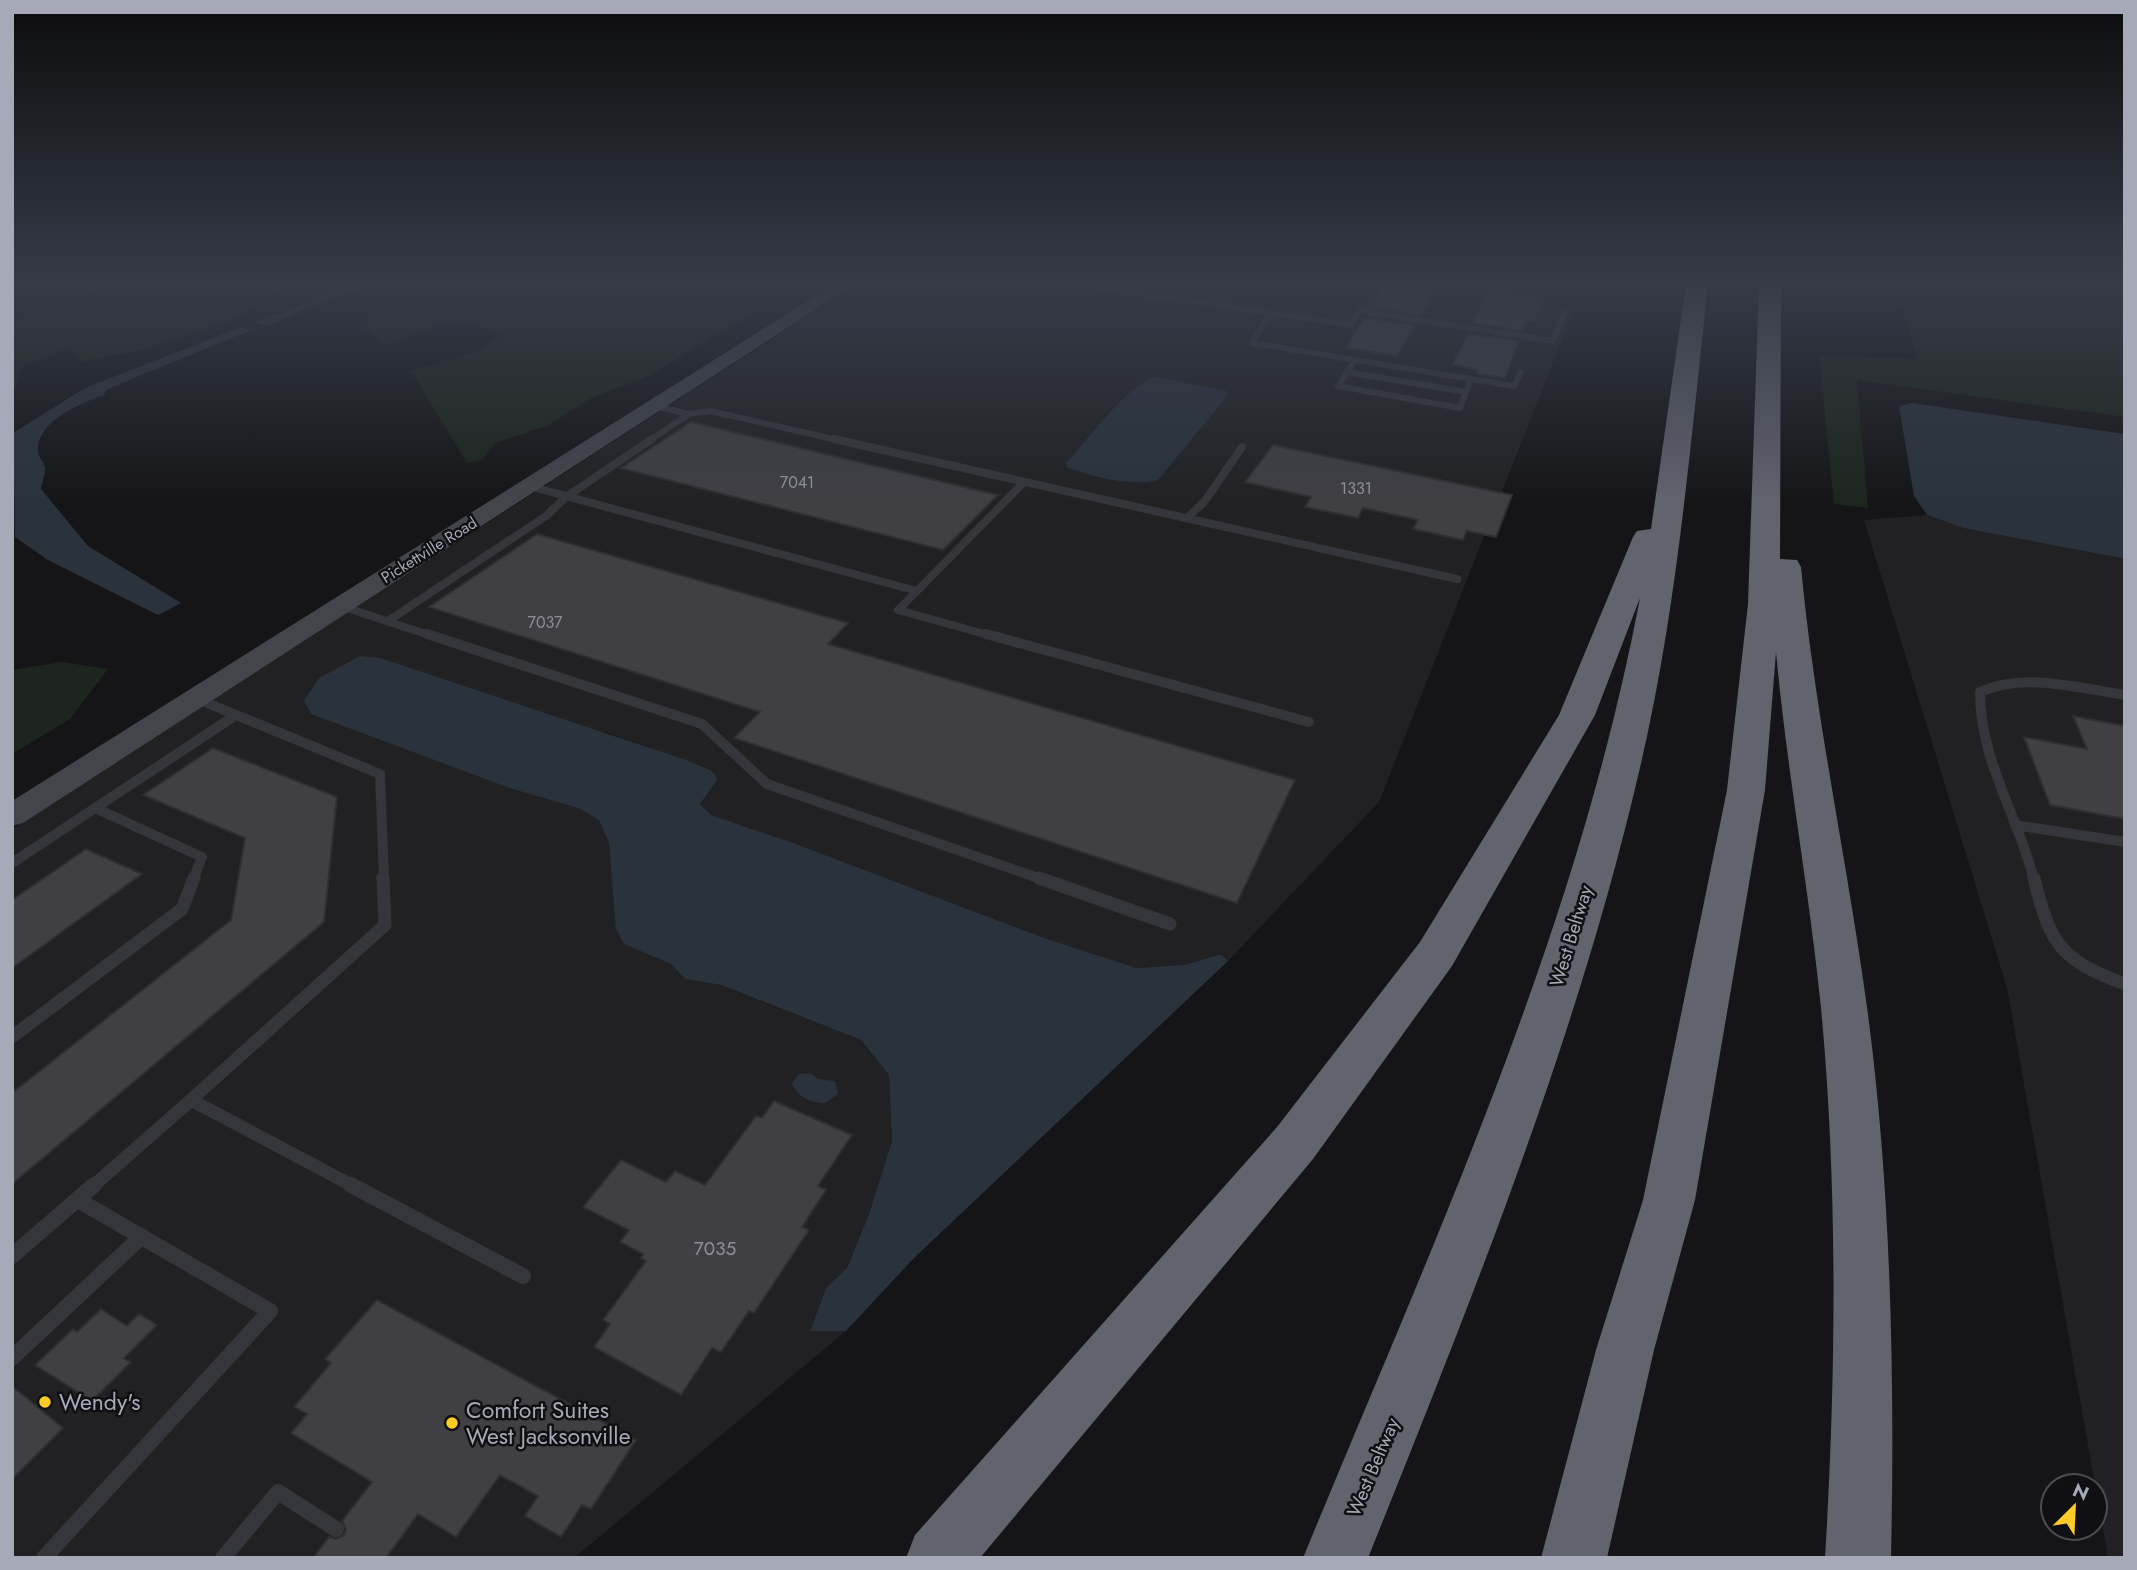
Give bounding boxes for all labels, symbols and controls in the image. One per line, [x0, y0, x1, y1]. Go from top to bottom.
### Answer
house number: 7041 [780, 471, 814, 494]
house number: 1331 [1340, 477, 1372, 500]
street label: Pickettville Road [377, 511, 481, 589]
house number: 7037 [528, 611, 563, 634]
street label: West Beltway [1543, 881, 1599, 990]
house number: 7035 [694, 1235, 736, 1262]
place label: Wendy's [59, 1385, 141, 1419]
place label: Comfort Suites West Jacksonville [466, 1393, 631, 1453]
marker: Wendy's [37, 1394, 53, 1410]
street label: West Beltway [1340, 1413, 1406, 1520]
marker: Comfort Suites West Jacksonville [444, 1415, 460, 1431]
north arrow [2039, 1472, 2109, 1542]
text: N [2068, 1477, 2093, 1507]

